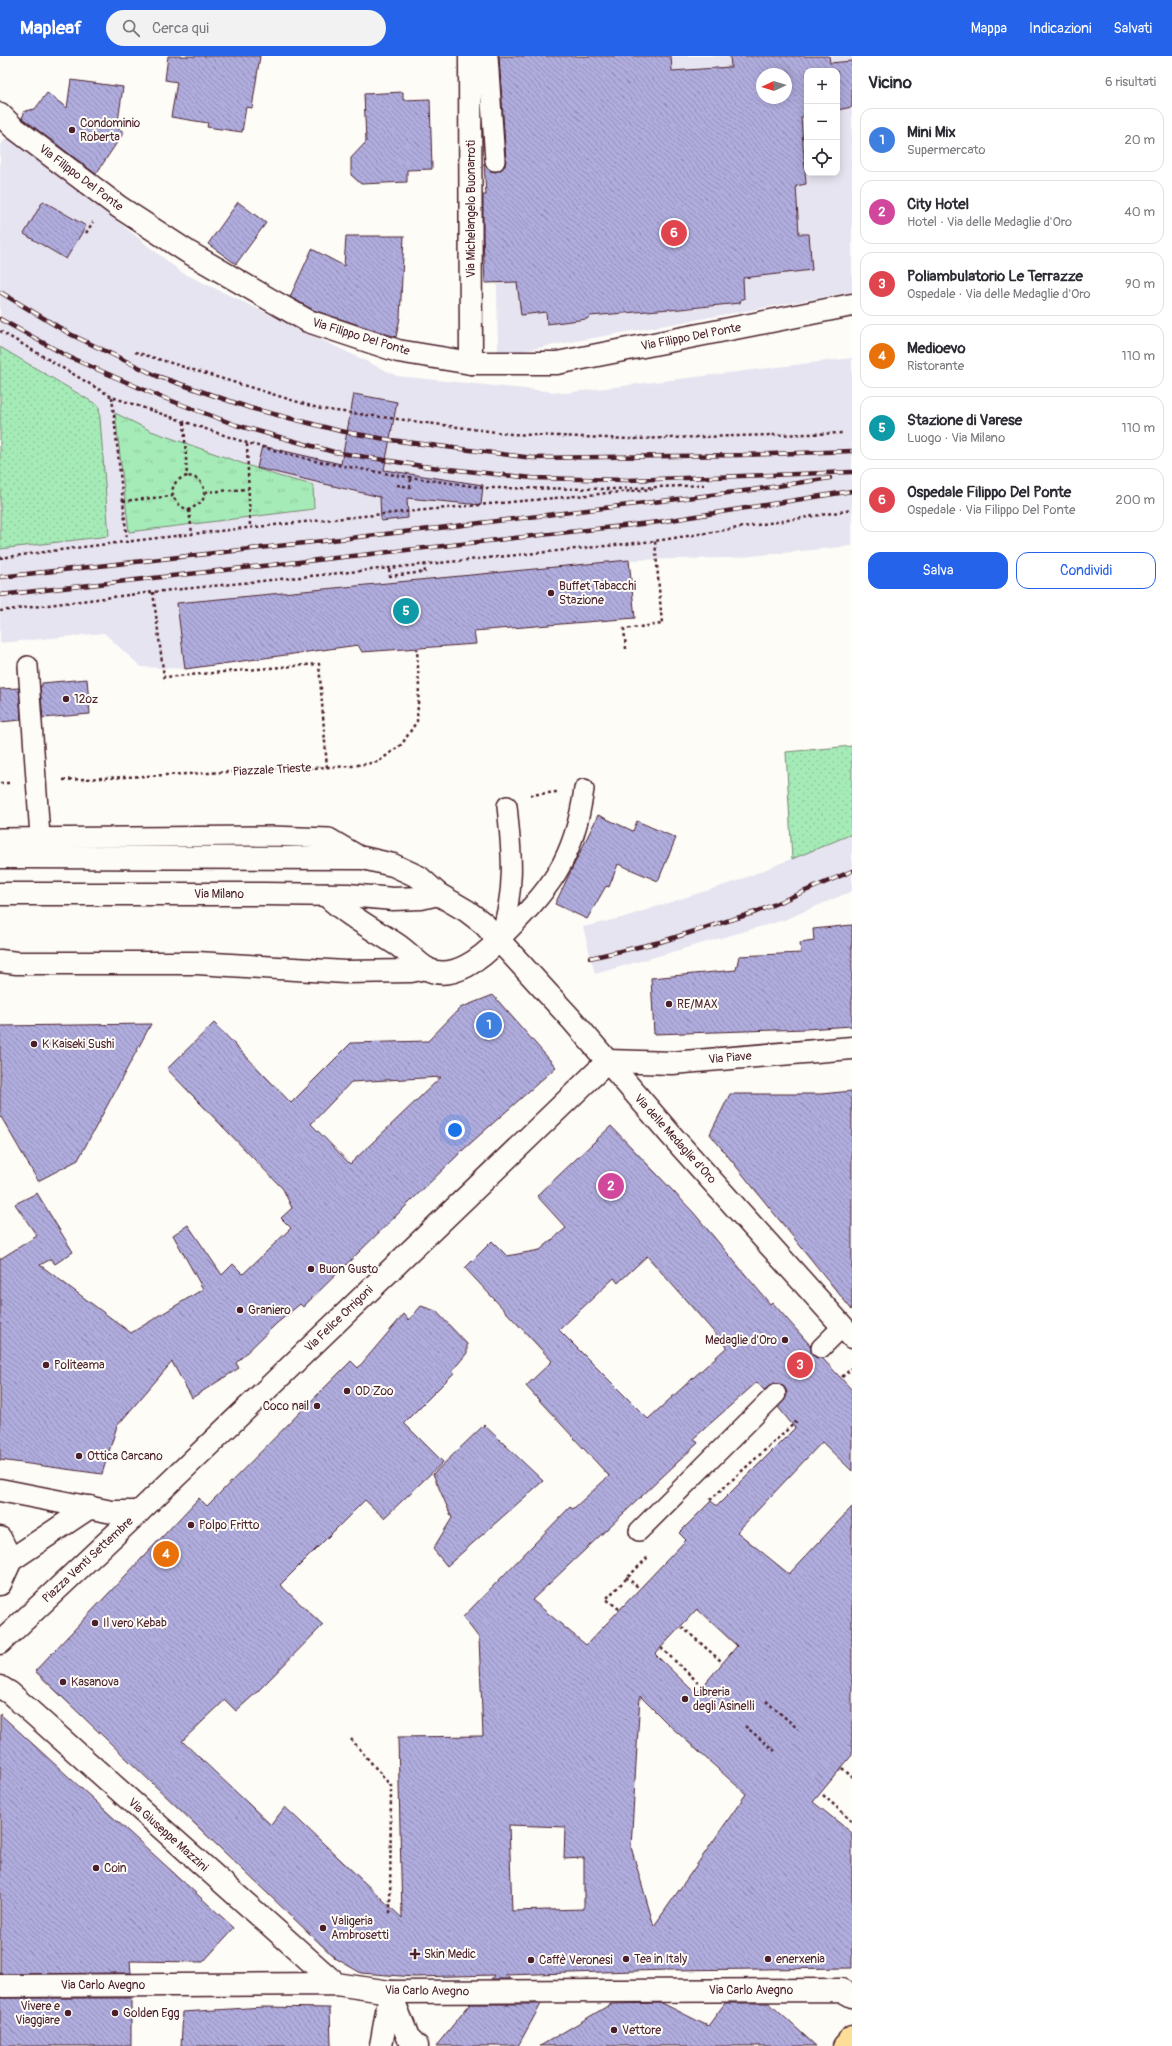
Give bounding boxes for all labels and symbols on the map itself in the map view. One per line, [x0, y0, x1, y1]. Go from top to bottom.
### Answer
north arrow [756, 68, 792, 104]
place label: Condominio Roberta [80, 116, 141, 145]
marker: Condominio Roberta [67, 125, 77, 135]
street label: Via Michelangelo Buonarroti [464, 140, 479, 278]
street label: Via Filippo Del Ponte [36, 141, 126, 215]
pin: 6 [661, 218, 687, 248]
street label: Via Filippo Del Ponte [310, 315, 412, 359]
street label: Via Filippo Del Ponte [640, 320, 742, 354]
place label: Buffet Tabacchi Stazione [559, 579, 636, 608]
marker: Buffet Tabacchi Stazione [546, 588, 556, 598]
pin: 5 [393, 596, 419, 626]
place label: 12oz [74, 692, 98, 707]
marker: 12oz [61, 694, 71, 704]
street label: Piazzale Trieste [232, 760, 312, 780]
street label: Via Milano [194, 887, 244, 902]
place label: RE/MAX [677, 997, 718, 1012]
marker: RE/MAX [664, 999, 674, 1009]
pin: 1 [476, 1010, 502, 1040]
place label: K Kaiseki Sushi [42, 1037, 114, 1052]
marker: K Kaiseki Sushi [29, 1039, 39, 1049]
street label: Via Piave [708, 1049, 752, 1067]
street label: Via delle Medaglie d'Oro [631, 1091, 720, 1187]
your location [445, 1120, 465, 1140]
pin: 2 [598, 1171, 624, 1201]
place label: Buon Gusto [319, 1262, 379, 1277]
marker: Buon Gusto [306, 1264, 316, 1274]
street label: Via Felice Orrigoni [302, 1283, 376, 1355]
place label: Graniero [248, 1303, 291, 1318]
marker: Graniero [235, 1305, 245, 1315]
place label: Medaglie d'Oro [705, 1333, 778, 1348]
marker: Medaglie d'Oro [780, 1335, 790, 1345]
pin: 3 [787, 1350, 813, 1380]
place label: Politeama [54, 1358, 105, 1373]
marker: Politeama [41, 1360, 51, 1370]
place label: OD Zoo [355, 1384, 394, 1399]
marker: OD Zoo [342, 1386, 352, 1396]
place label: Coco nail [263, 1399, 309, 1414]
marker: Coco nail [312, 1401, 322, 1411]
place label: Ottica Carcano [87, 1449, 163, 1464]
marker: Ottica Carcano [74, 1451, 84, 1461]
street label: Piazza Venti Settembre [39, 1514, 137, 1606]
place label: Polpo Fritto [199, 1518, 260, 1533]
marker: Polpo Fritto [186, 1520, 196, 1530]
pin: 4 [153, 1539, 179, 1569]
place label: Il vero Kebab [103, 1616, 167, 1631]
marker: Il vero Kebab [90, 1618, 100, 1628]
place label: Kasanova [71, 1675, 119, 1690]
marker: Kasanova [58, 1677, 68, 1687]
place label: Libreria degli Asinelli [693, 1685, 754, 1714]
marker: Libreria degli Asinelli [680, 1694, 690, 1704]
street label: Via Giuseppe Mazzini [125, 1795, 211, 1875]
place label: Coin [104, 1861, 127, 1876]
marker: Coin [91, 1863, 101, 1873]
place label: Valigeria Ambrosetti [331, 1914, 389, 1943]
marker: Valigeria Ambrosetti [318, 1923, 328, 1933]
place label: Skin Medic [424, 1947, 476, 1962]
marker: Skin Medic [409, 1948, 421, 1960]
place label: Tea in Italy [634, 1952, 687, 1967]
place label: enerxenia [776, 1952, 825, 1967]
place label: Caffè Veronesi [539, 1953, 613, 1968]
marker: Tea in Italy [621, 1954, 631, 1964]
marker: enerxenia [763, 1954, 773, 1964]
marker: Caffè Veronesi [526, 1955, 536, 1965]
street label: Via Carlo Avegno [61, 1978, 146, 1993]
street label: Via Carlo Avegno [385, 1983, 470, 1999]
street label: Via Carlo Avegno [709, 1983, 794, 1998]
place label: Vivere e Viaggiare [15, 1999, 60, 2028]
place label: Golden Egg [123, 2006, 180, 2021]
marker: Vivere e Viaggiare [63, 2008, 73, 2018]
marker: Golden Egg [110, 2008, 120, 2018]
place label: Vettore [622, 2023, 661, 2038]
marker: Vettore [609, 2025, 619, 2035]

